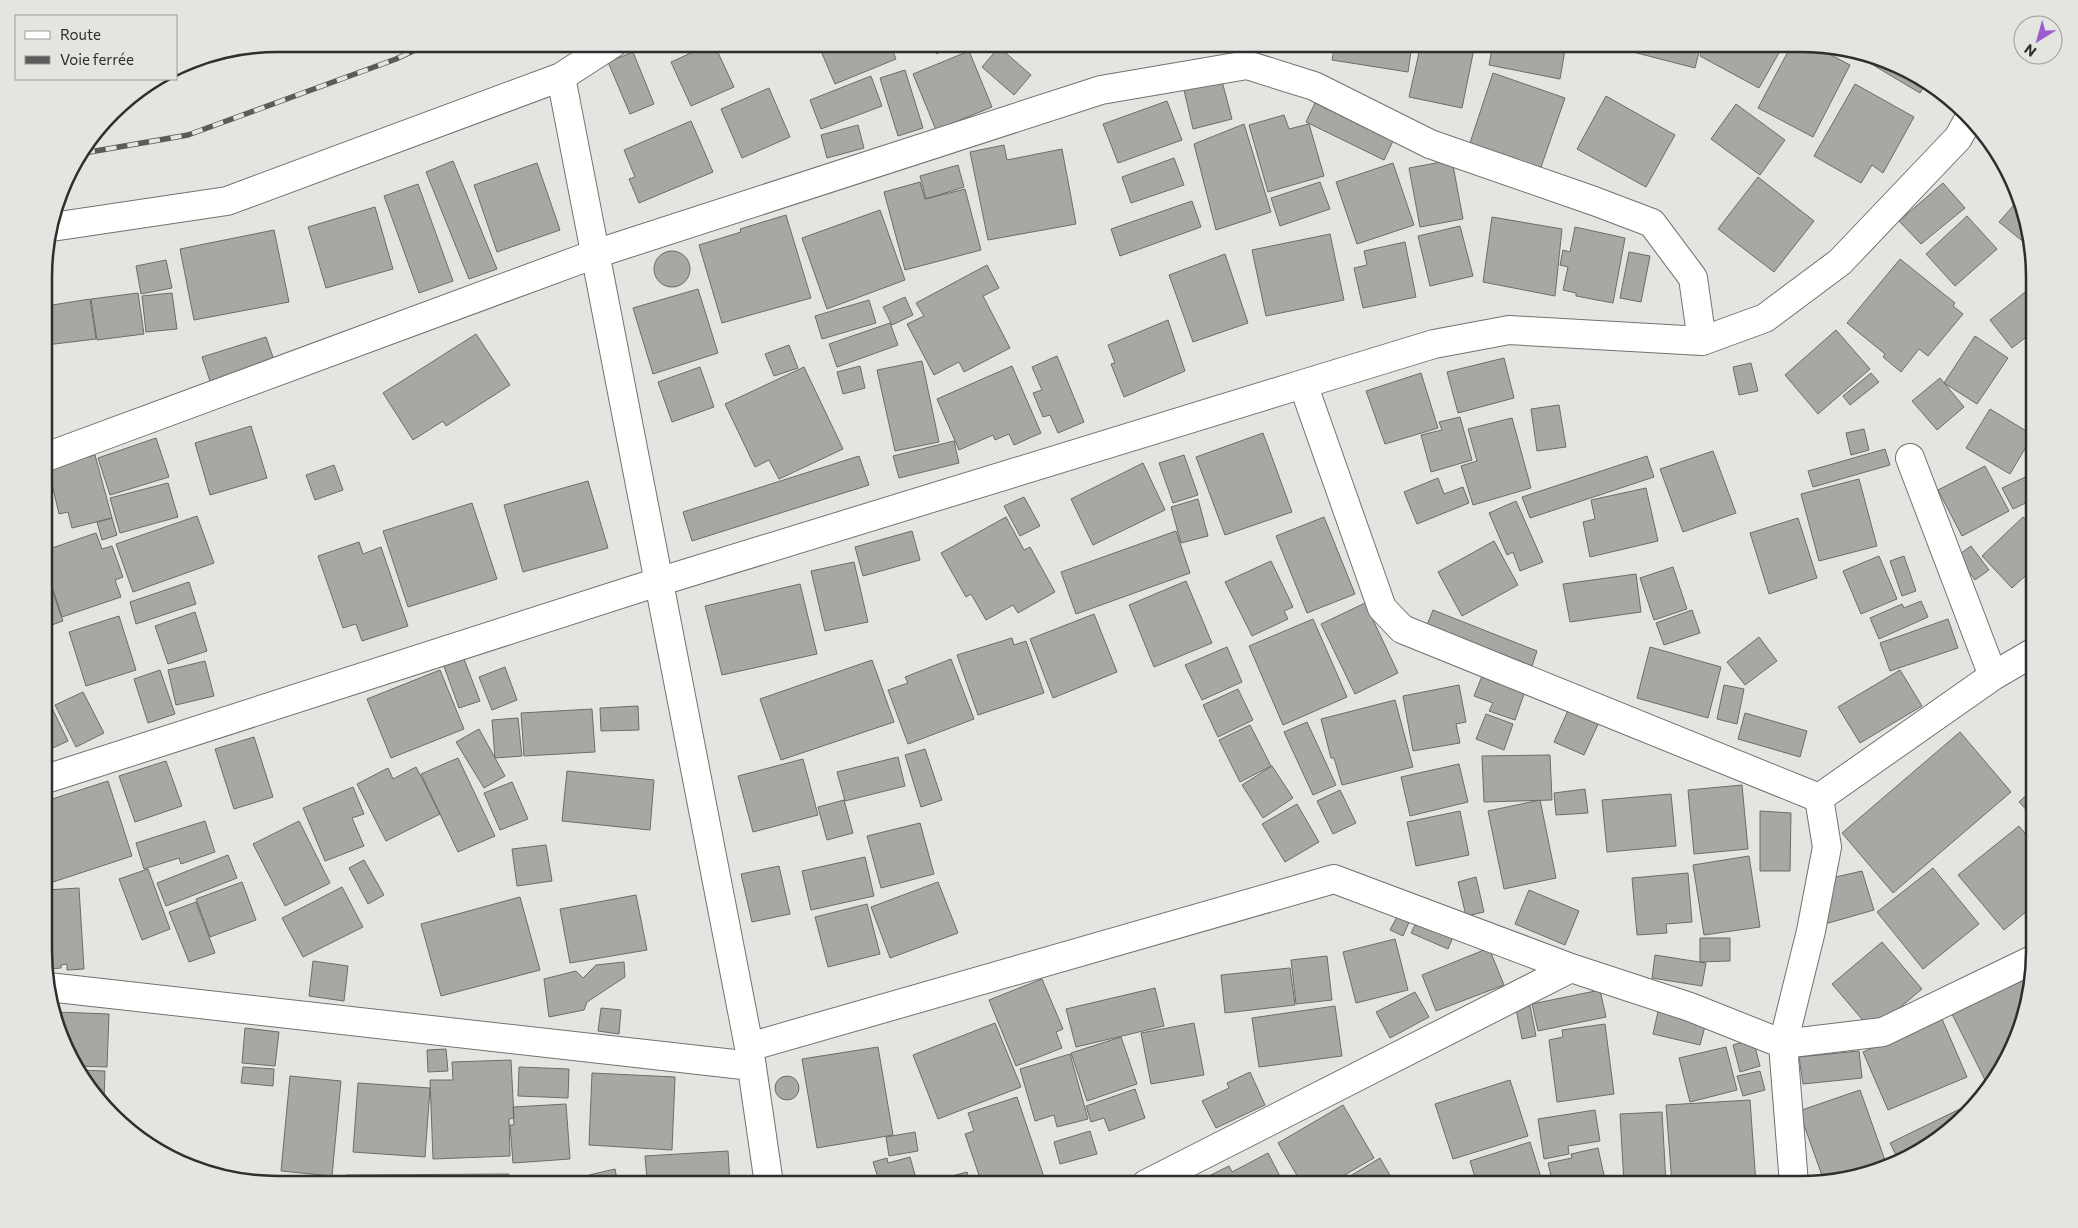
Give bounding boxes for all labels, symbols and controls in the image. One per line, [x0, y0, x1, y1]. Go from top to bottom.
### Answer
legend [15, 15, 178, 80]
north arrow [2013, 15, 2063, 65]
text: Route [60, 25, 101, 43]
text: N [2021, 41, 2039, 61]
text: Voie ferrée [60, 50, 134, 68]

